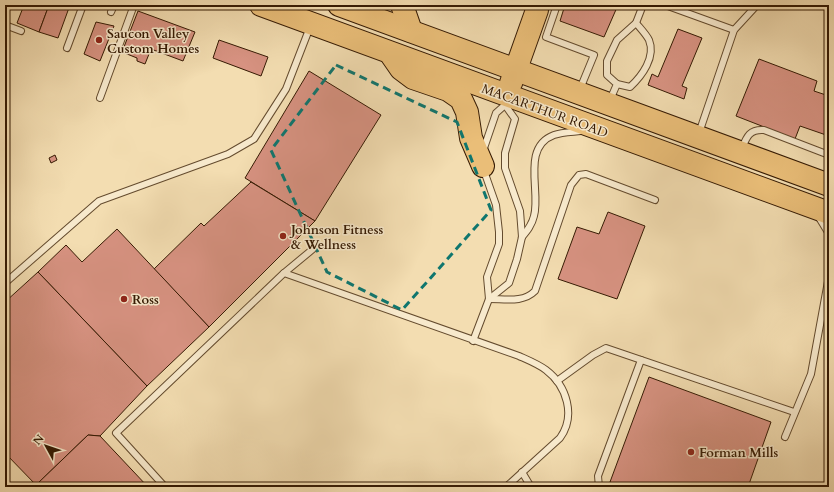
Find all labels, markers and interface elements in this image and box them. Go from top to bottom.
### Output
place label: Saucon Valley Custom Homes [107,25,200,58]
marker: Saucon Valley Custom Homes [94,35,104,45]
street label: MACARTHUR ROAD [479,80,610,142]
place label: Johnson Fitness & Wellness [289,221,383,254]
marker: Johnson Fitness & Wellness [278,231,288,241]
place label: Ross [132,291,159,309]
marker: Ross [119,294,129,304]
north arrow [26,426,66,466]
text: N [30,431,48,448]
place label: Forman Mills [699,444,779,462]
marker: Forman Mills [686,447,696,457]

